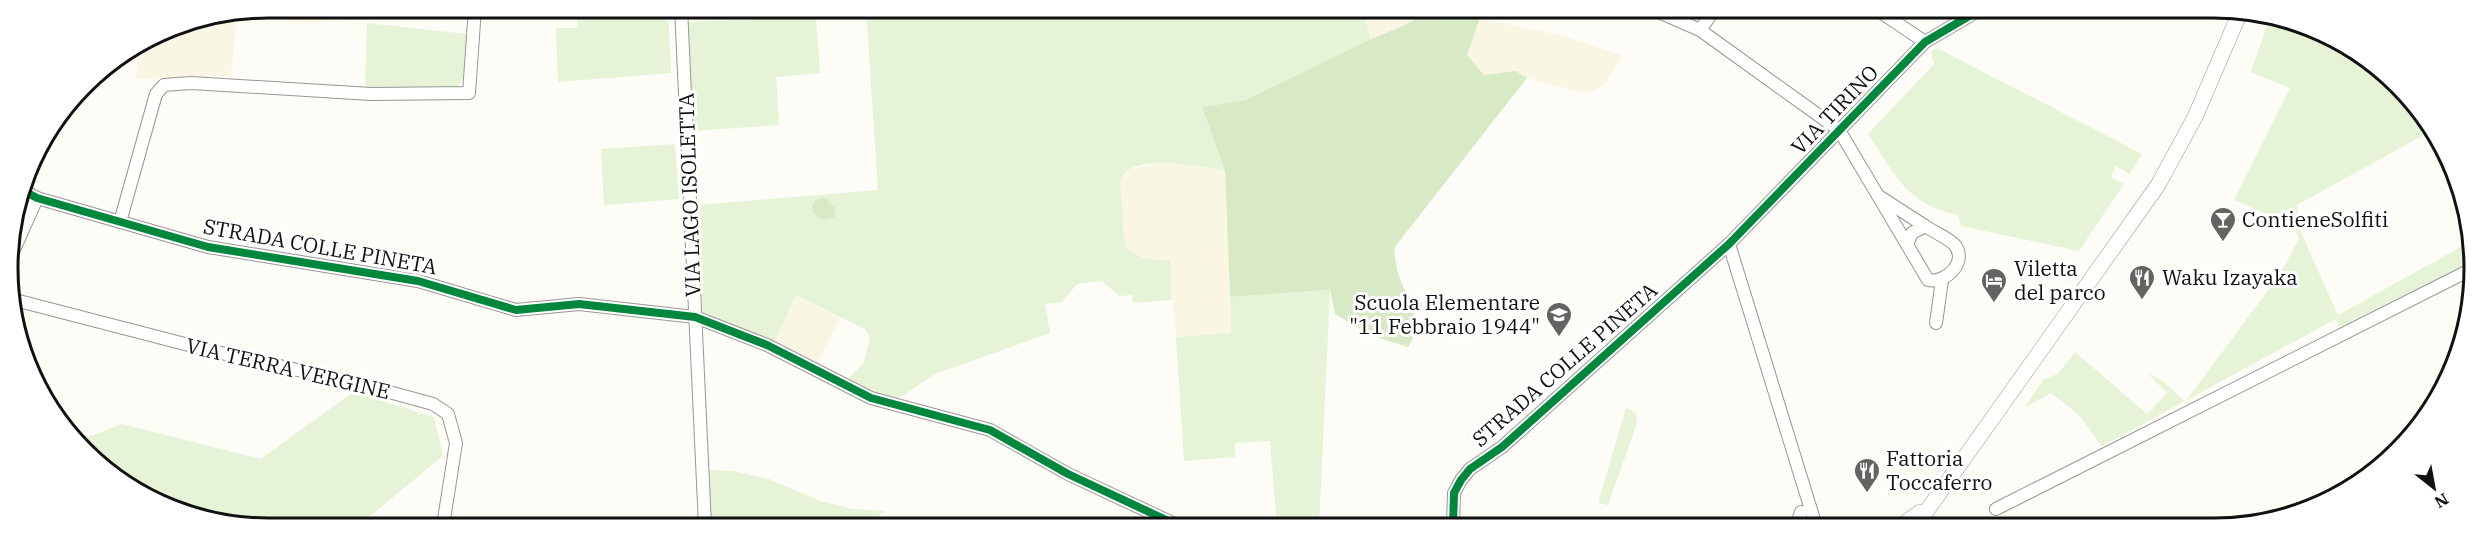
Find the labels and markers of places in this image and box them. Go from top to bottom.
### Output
bar icon: ContieneSolfiti [2208,205,2238,243]
place label: ContieneSolfiti [2242,205,2388,233]
place label: Viletta del parco [2014,254,2106,306]
restaurant icon: Waku Izayaka [2127,263,2157,301]
place label: Waku Izayaka [2162,263,2298,291]
hotel icon: Viletta del parco [1979,266,2009,304]
place label: Scuola Elementare "11 Febbraio 1944" [1349,288,1540,340]
school or university icon: Scuola Elementare "11 Febbraio 1944" [1544,300,1574,338]
place label: Fattoria Toccaferro [1886,444,1992,496]
restaurant icon: Fattoria Toccaferro [1852,456,1882,494]

